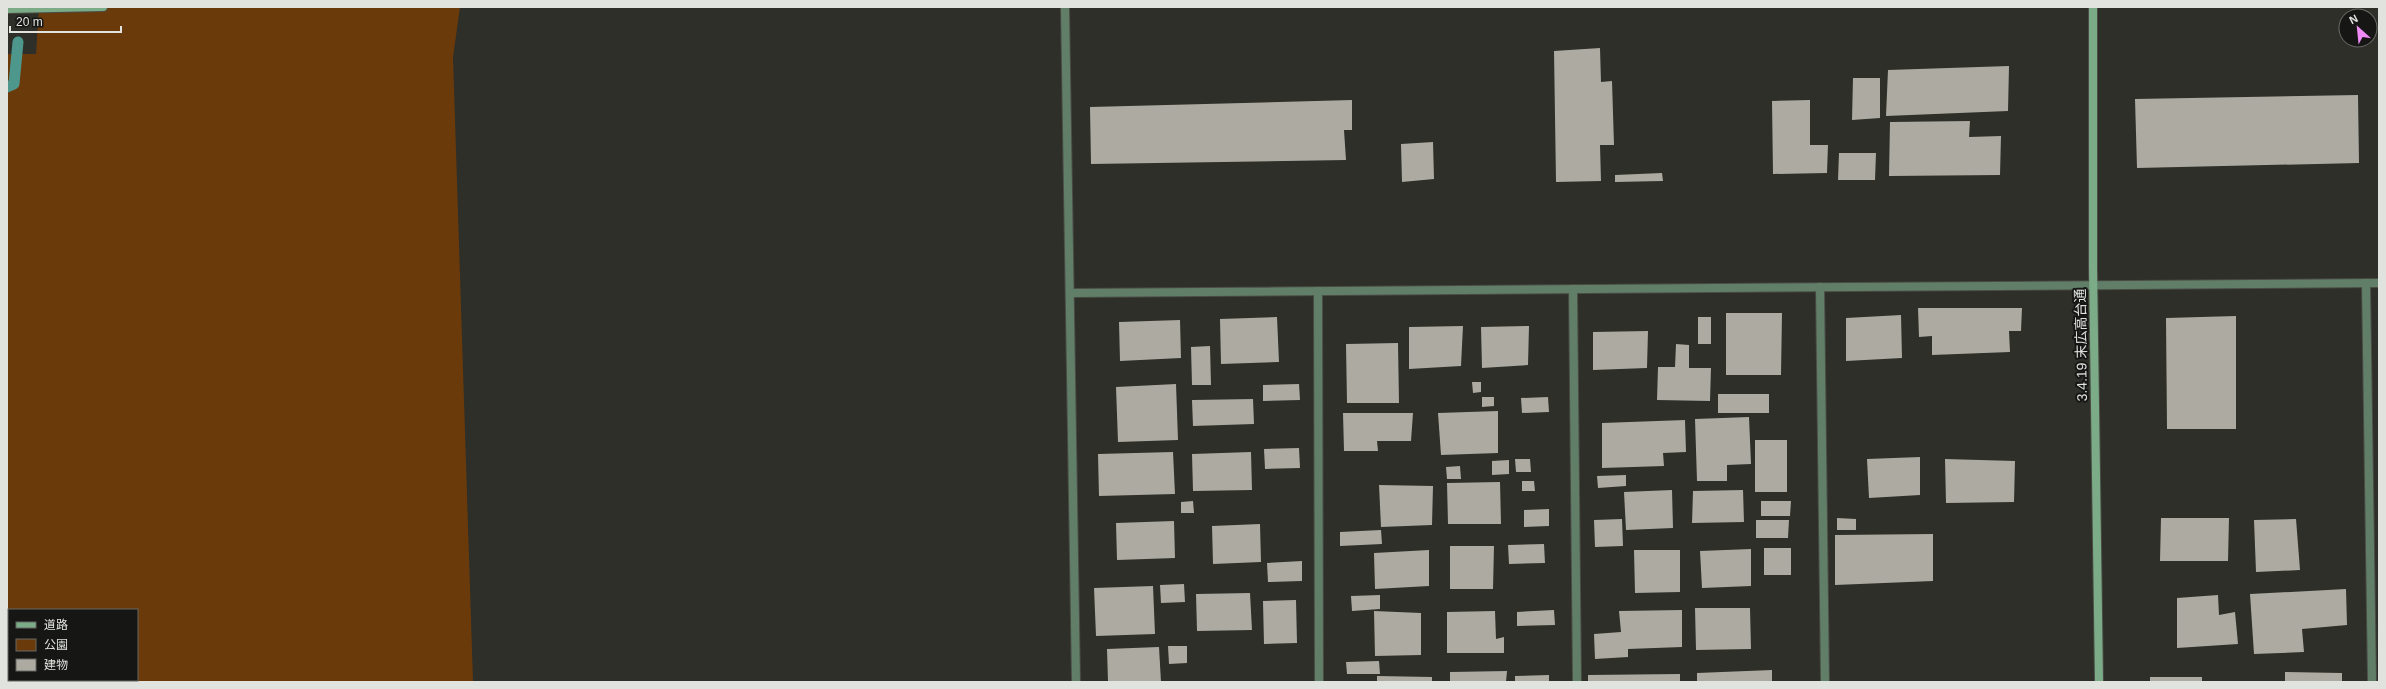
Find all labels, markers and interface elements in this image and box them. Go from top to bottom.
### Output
scale bar [10,8,121,34]
north arrow [2338,8,2378,48]
text: N [2347,12,2360,26]
text: 20 m [16,15,43,29]
street label: 3.4.19 末広高台通 [2072,288,2090,402]
legend [8,609,138,681]
text: 道路 [44,618,68,632]
text: 公園 [44,638,68,652]
text: 建物 [44,658,68,672]

